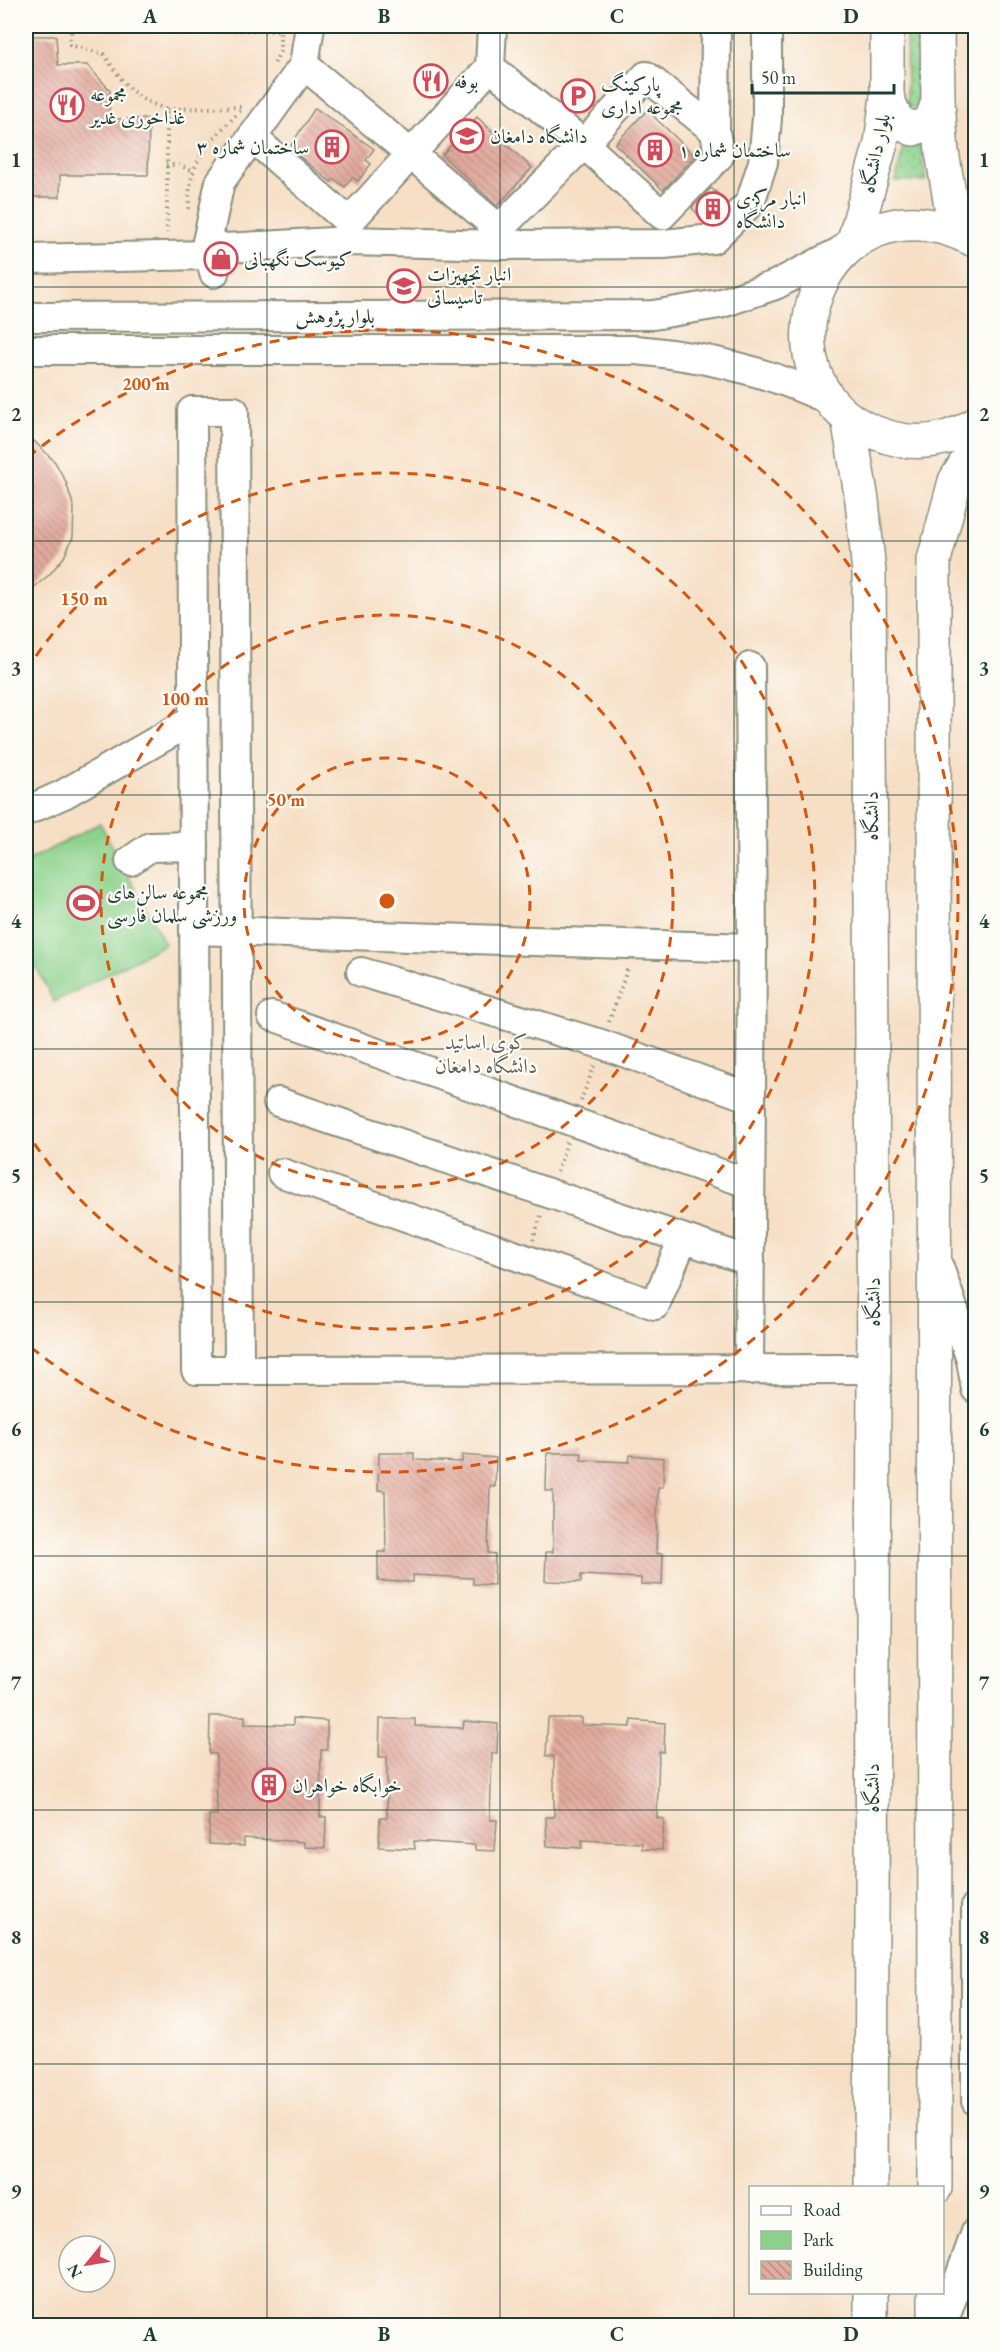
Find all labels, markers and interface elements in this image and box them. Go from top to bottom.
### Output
text: A [142,3,158,29]
text: B [378,3,390,29]
text: C [610,3,624,29]
text: D [843,3,859,29]
scale bar [752,57,894,95]
restaurant icon: بوفه [413,63,449,99]
text: 50 m [761,66,796,89]
place label: بوفه [454,68,478,94]
place label: پارکینگ مجموعه اداری [601,71,683,120]
parking icon: پارکینگ مجموعه اداری [560,78,596,114]
place label: مجموعه غذاخوری غدیر [88,81,186,130]
restaurant icon: مجموعه غذاخوری غدیر [49,87,85,123]
street label: بلوار دانشگاه [854,111,896,195]
school or university icon: دانشگاه دامغان [449,118,485,154]
place label: دانشگاه دامغان [490,123,588,149]
building icon: ساختمان شماره ۳ [314,129,350,165]
building icon: ساختمان شماره ۱ [637,132,673,168]
place label: ساختمان شماره ۳ [196,134,309,160]
place label: ساختمان شماره ۱ [678,137,791,163]
text: 1 [11,147,21,173]
text: 1 [979,147,989,173]
place label: انبار مرکزی دانشگاه [736,185,806,234]
building icon: انبار مرکزی دانشگاه [695,191,731,227]
shop icon: کیوسک نگهبانی [203,241,239,277]
place label: کیوسک نگهبانی [244,246,353,272]
place label: انبار تجهیزات تاسیساتی [427,261,511,310]
school or university icon: انبار تجهیزات تاسیساتی [386,268,422,304]
street label: بلوار پژوهش [295,303,375,330]
text: 200 m [122,372,170,395]
text: 2 [11,401,22,427]
text: 2 [979,401,990,427]
text: 150 m [60,587,108,610]
text: 3 [11,655,21,681]
text: 3 [979,655,989,681]
text: 100 m [161,687,209,710]
text: 50 m [267,788,305,811]
street label: دانشگاه [858,791,884,841]
place label: مجموعه سالن‌های ورزشی سلمان فارسی [107,879,237,930]
sports icon: مجموعه سالن‌های ورزشی سلمان فارسی [66,885,102,921]
centre of rings [377,891,397,911]
text: 4 [11,908,22,934]
text: 4 [979,908,990,934]
district label: کوی اساتید دانشگاه دامغان [435,1028,537,1079]
text: 5 [11,1162,21,1188]
text: 5 [979,1162,989,1188]
street label: دانشگاه [860,1277,886,1327]
text: 6 [11,1416,22,1442]
text: 6 [979,1416,990,1442]
text: 7 [11,1670,22,1696]
text: 7 [979,1670,990,1696]
street label: دانشگاه [859,1763,885,1813]
building icon: خوابگاه خواهران [251,1767,287,1803]
place label: خوابگاه خواهران [292,1772,402,1798]
text: 8 [11,1924,21,1950]
text: 8 [979,1924,989,1950]
text: 9 [11,2178,22,2204]
text: 9 [979,2178,990,2204]
legend [749,2186,944,2294]
text: Road [803,2198,842,2221]
text: Park [803,2228,834,2251]
north arrow [57,2234,117,2294]
text: Building [803,2258,863,2281]
text: N [62,2260,87,2282]
text: A [142,2321,158,2347]
text: B [378,2321,390,2347]
text: C [610,2321,624,2347]
text: D [843,2321,859,2347]

